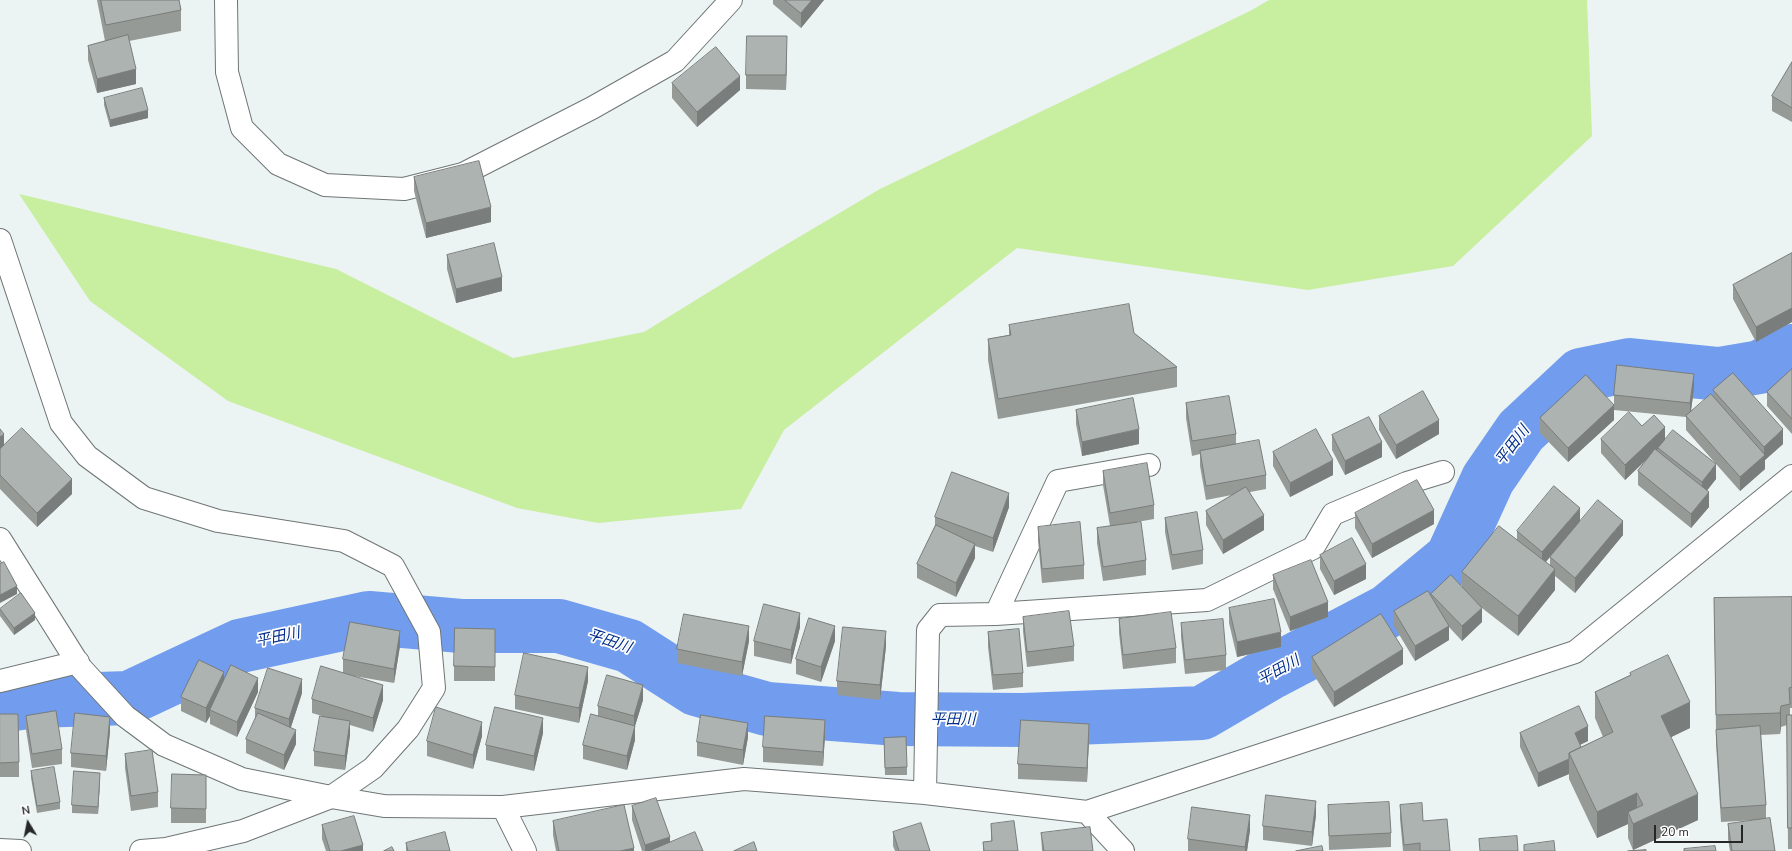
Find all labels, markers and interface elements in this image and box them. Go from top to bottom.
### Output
water label: 平田川 [1492,423,1534,469]
water label: 平田川 [254,625,302,651]
water label: 平田川 [585,626,633,658]
water label: 平田川 [1255,652,1303,690]
water label: 平田川 [931,711,975,729]
north arrow [8,803,48,843]
text: N [20,803,31,819]
scale bar [1656,817,1745,843]
text: 20 m [1661,824,1689,840]

